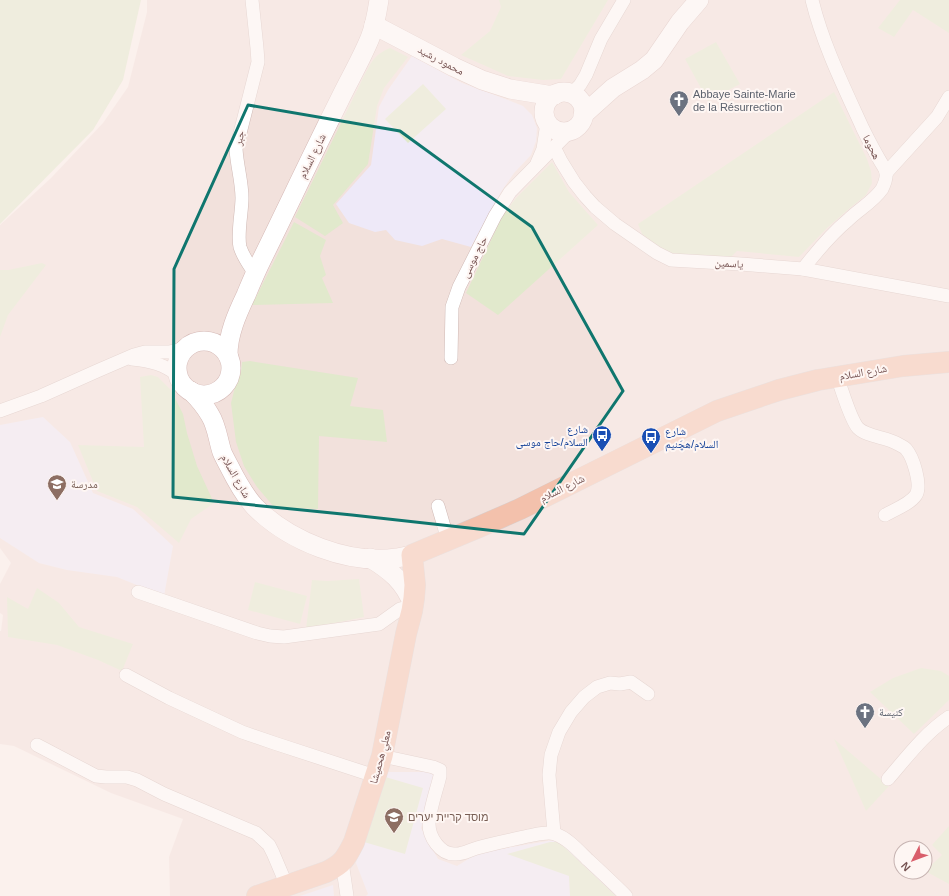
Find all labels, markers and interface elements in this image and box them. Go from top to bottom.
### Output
street label: محمود رشيد [416,43,466,77]
place label: Abbaye Sainte-Marie de la Résurrection [693,88,796,113]
church icon: Abbaye Sainte-Marie de la Résurrection [668,89,690,117]
street label: جبر [231,130,247,148]
street label: شارع السلام [296,132,329,181]
street label: هحوما [861,133,883,162]
street label: حاج موسى [458,234,490,280]
street label: ياسمين [714,256,744,271]
street label: شارع السلام [838,362,888,383]
place label: شارع السلام/حاج موسى [516,423,588,449]
bus stop icon: شارع السلام/حاج موسى [591,424,613,452]
place label: شارع السلام/هچَنيم [665,425,718,452]
bus stop icon: شارع السلام/هچَنيم [640,426,662,454]
street label: شارع السلام [218,452,253,500]
street label: شارع السلام [538,472,587,505]
school or university icon: مدرسة [46,473,68,501]
place label: مدرسة [71,478,98,490]
church icon: كنيسة [854,701,876,729]
place label: كنيسة [879,706,903,718]
street label: معلي هحميشا [367,729,396,786]
school or university icon: מוסד קריית יערים [383,806,405,834]
place label: מוסד קריית יערים [408,811,489,823]
north arrow [893,840,933,880]
text: N [898,860,913,874]

